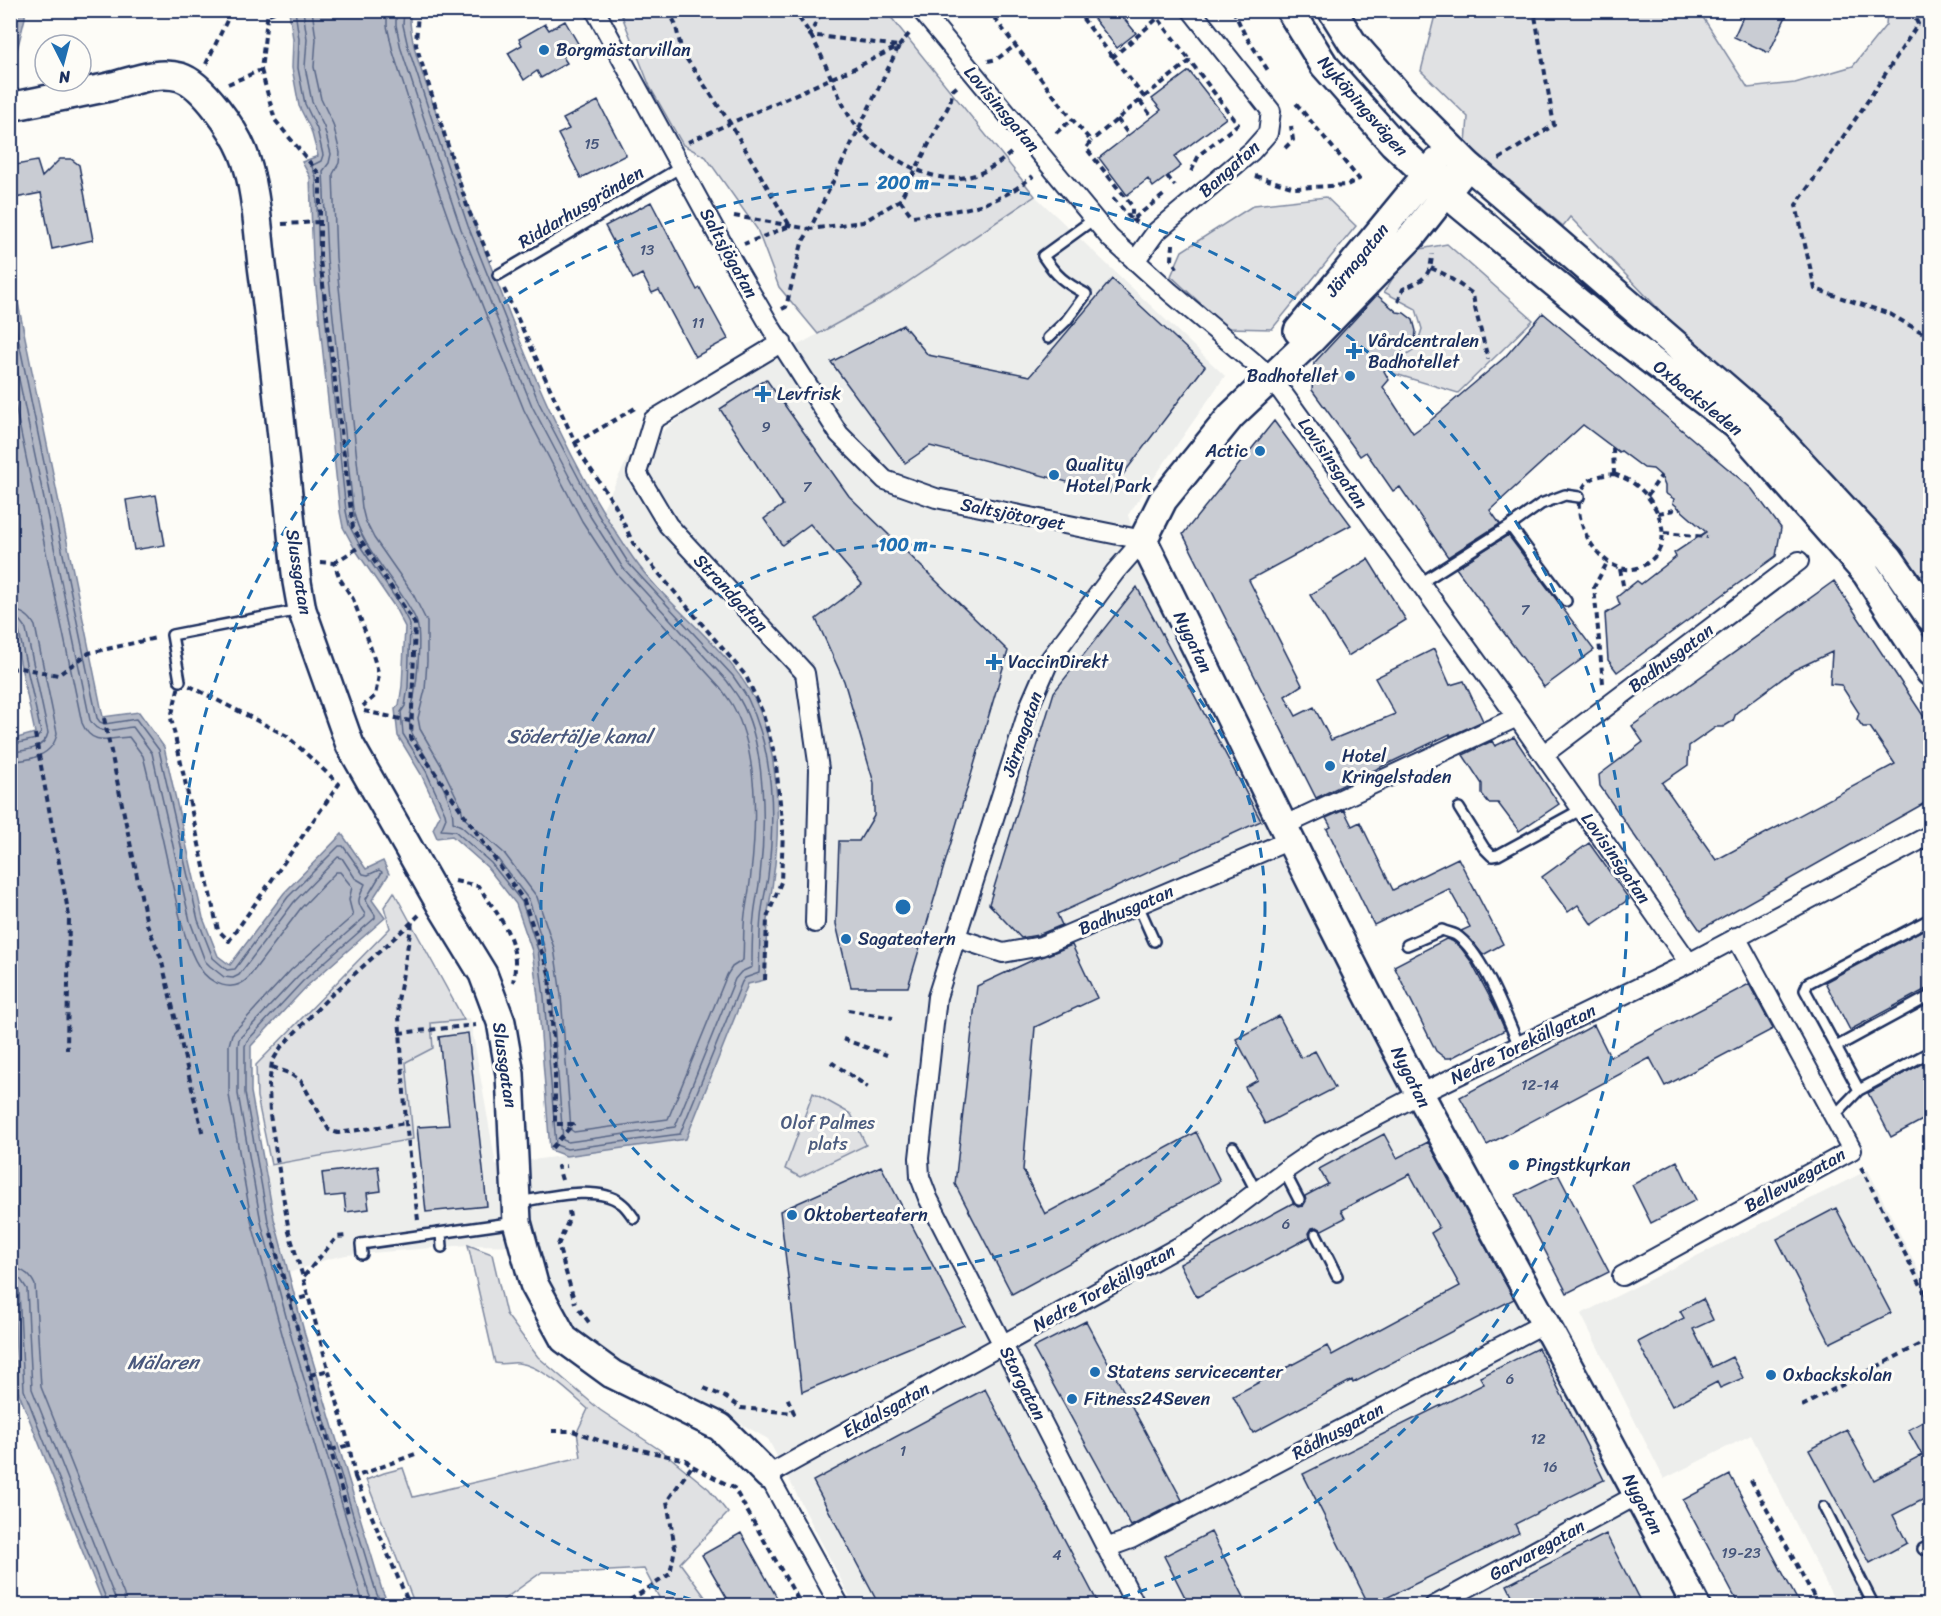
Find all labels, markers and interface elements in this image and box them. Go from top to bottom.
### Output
north arrow [33,33,93,93]
place label: Borgmästarvillan [556,34,691,66]
marker: Borgmästarvillan [537,43,551,57]
street label: Nyköpingsvägen [1309,48,1417,164]
street label: Lovisinsgatan [956,58,1049,160]
text: N [57,62,73,93]
house number: 15 [584,131,600,157]
street label: Bangatan [1191,132,1268,206]
street label: Riddarhusgränden [512,156,650,257]
text: 200 m [876,167,929,199]
street label: Saltsjögatan [691,202,767,305]
street label: Järnagatan [1316,215,1397,305]
house number: 13 [640,237,654,263]
house number: 11 [692,310,704,336]
place label: Vårdcentralen Badhotellet [1368,325,1479,378]
marker: Vårdcentralen Badhotellet [1345,342,1363,360]
street label: Oxbacksleden [1646,351,1750,445]
place label: Badhotellet [1247,360,1339,392]
marker: Badhotellet [1343,369,1357,383]
place label: Levfrisk [777,378,841,410]
marker: Levfrisk [754,385,772,403]
street label: Lovisinsgatan [1289,410,1377,516]
house number: 9 [761,414,771,440]
place label: Actic [1204,435,1248,467]
marker: Actic [1253,444,1267,458]
place label: Quality Hotel Park [1066,449,1152,502]
marker: Quality Hotel Park [1047,468,1061,482]
house number: 7 [803,474,813,500]
street label: Saltsjötorget [958,488,1068,540]
street label: Slussgatan [276,527,322,617]
text: 100 m [879,529,928,561]
street label: Strandgatan [686,546,777,640]
house number: 7 [1521,597,1531,623]
street label: Nygatan [1164,605,1222,679]
street label: Badhusgatan [1621,615,1721,701]
place label: VaccinDirekt [1008,646,1109,678]
marker: VaccinDirekt [985,653,1003,671]
street label: Järnagatan [992,687,1052,782]
water label: Södertälje kanal [507,719,656,754]
place label: Hotel Kringelstaden [1342,740,1452,793]
marker: Hotel Kringelstaden [1323,759,1337,773]
street label: Lovisinsgatan [1572,805,1660,911]
street label: Badhusgatan [1073,875,1179,944]
centre of rings [893,897,913,917]
place label: Sagateatern [858,923,956,955]
marker: Sagateatern [839,932,853,946]
street label: Nedre Torekällgatan [1444,995,1602,1093]
street label: Slussgatan [483,1020,527,1110]
street label: Nygatan [1382,1040,1440,1114]
house number: 12-14 [1521,1072,1559,1098]
park label: Olof Palmes plats [781,1107,876,1160]
street label: Bellevuegatan [1738,1139,1852,1221]
place label: Pingstkyrkan [1526,1149,1631,1181]
marker: Pingstkyrkan [1507,1158,1521,1172]
place label: Oktoberteatern [804,1199,928,1231]
marker: Oktoberteatern [785,1208,799,1222]
house number: 6 [1282,1211,1290,1237]
street label: Nedre Torekällgatan [1026,1235,1182,1341]
street label: Storgatan [990,1340,1056,1426]
water label: Mälaren [127,1345,201,1380]
place label: Statens servicecenter [1107,1356,1284,1388]
place label: Oxbackskolan [1783,1359,1892,1391]
marker: Statens servicecenter [1088,1365,1102,1379]
house number: 6 [1506,1366,1514,1392]
marker: Oxbackskolan [1764,1368,1778,1382]
street label: Ekdalsgatan [836,1373,936,1447]
place label: Fitness24Seven [1084,1383,1210,1415]
marker: Fitness24Seven [1065,1392,1079,1406]
street label: Rådhusgatan [1286,1393,1390,1469]
house number: 12 [1530,1426,1546,1452]
house number: 1 [900,1438,906,1464]
house number: 16 [1543,1454,1557,1480]
street label: Nygatan [1613,1467,1673,1541]
street label: Garvaregatan [1483,1510,1591,1590]
house number: 19-23 [1721,1540,1761,1566]
house number: 4 [1052,1542,1062,1568]

